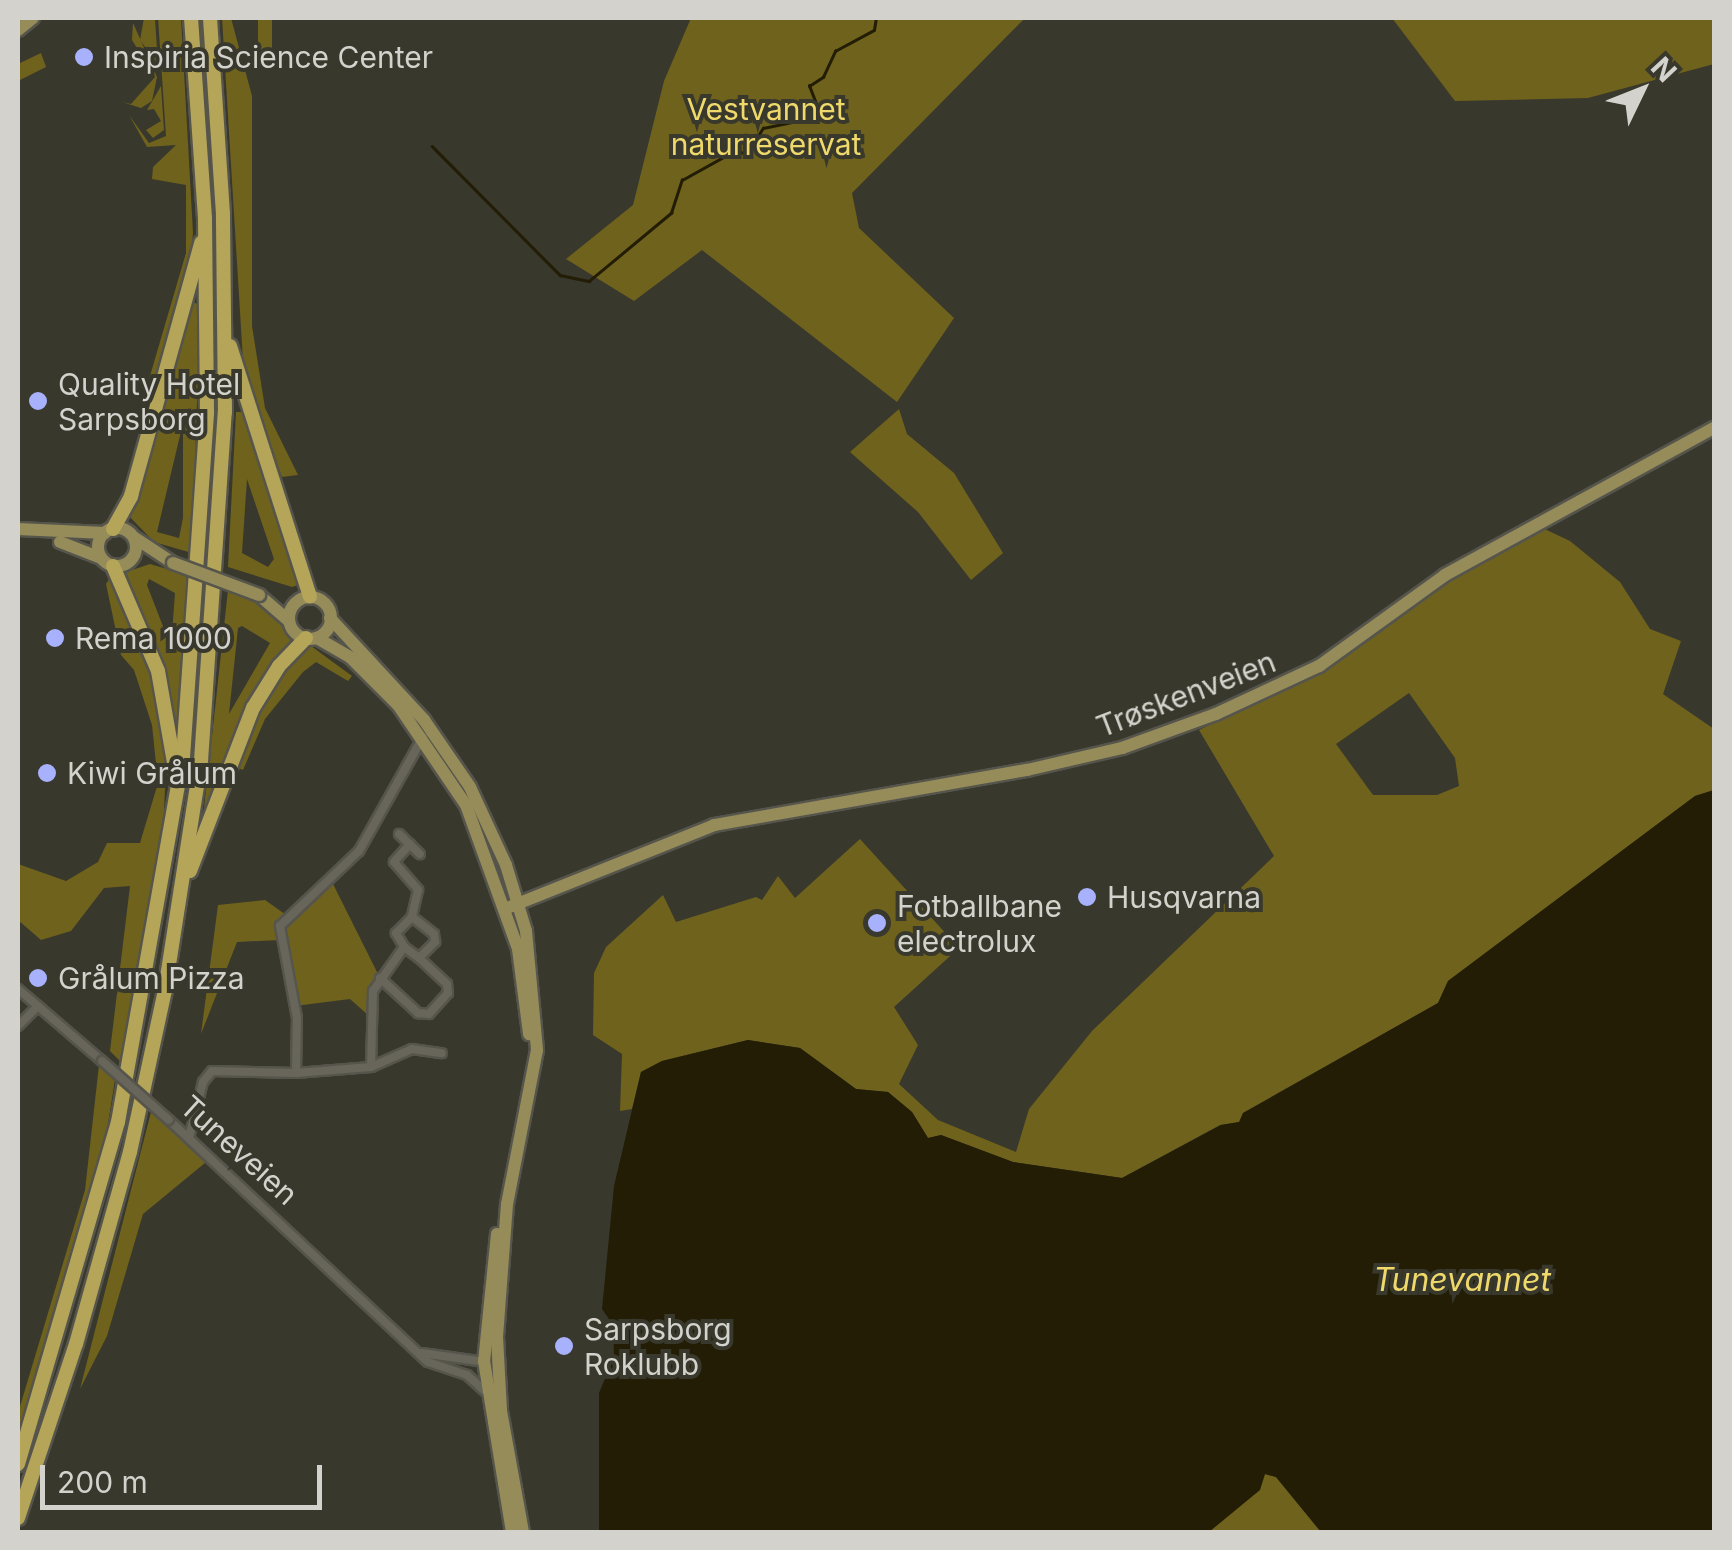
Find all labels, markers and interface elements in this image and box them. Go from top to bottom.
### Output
place label: Inspiria Science Center [104,39,433,75]
north arrow [1592,40,1692,140]
marker: Inspiria Science Center [73,46,95,68]
text: N [1644,50,1684,89]
park label: Vestvannet naturreservat [671,91,861,162]
place label: Quality Hotel Sarpsborg [58,366,240,436]
marker: Quality Hotel Sarpsborg [27,390,49,412]
place label: Rema 1000 [75,620,232,656]
marker: Rema 1000 [44,627,66,649]
street label: Trøskenveien [1091,643,1281,745]
place label: Kiwi Grålum [67,755,237,791]
marker: Kiwi Grålum [36,762,58,784]
place label: Husqvarna [1107,879,1261,915]
marker: Husqvarna [1076,886,1098,908]
place label: Fotballbane electrolux [897,888,1062,958]
marker: Fotballbane electrolux [866,912,888,934]
place label: Grålum Pizza [58,960,245,996]
marker: Grålum Pizza [27,967,49,989]
street label: Tuneveien [173,1088,305,1212]
water label: Tunevannet [1373,1261,1551,1299]
place label: Sarpsborg Roklubb [584,1311,732,1382]
marker: Sarpsborg Roklubb [553,1335,575,1357]
scale bar [45,1445,328,1507]
text: 200 m [57,1464,148,1500]

